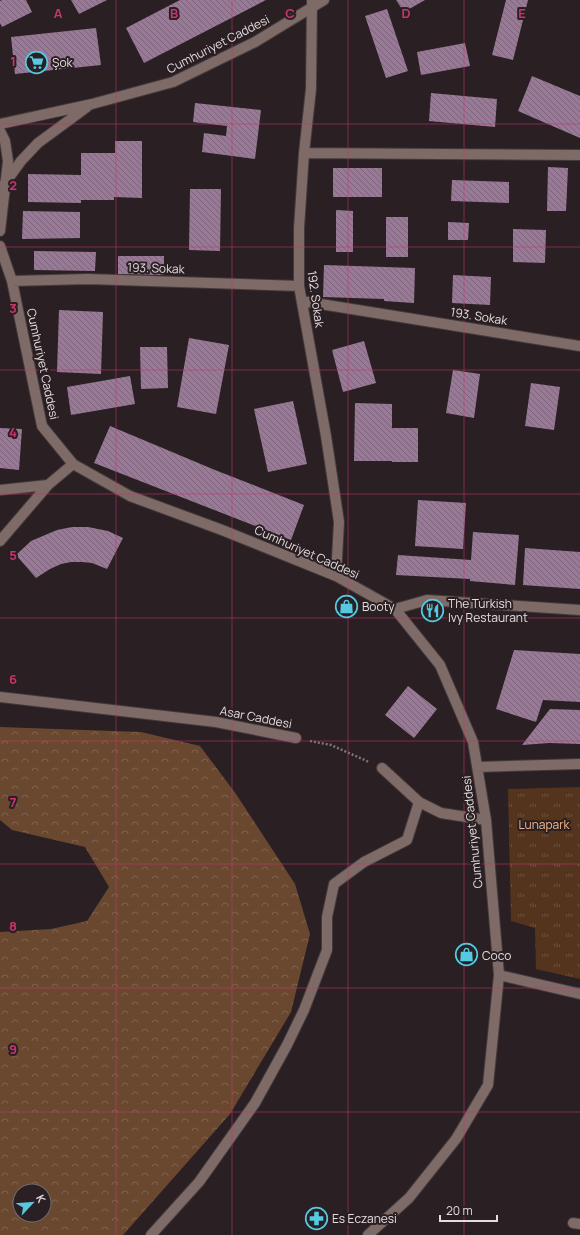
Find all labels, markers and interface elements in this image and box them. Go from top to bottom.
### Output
text: A [54,4,63,22]
text: B [170,4,178,22]
text: C [285,4,295,22]
text: D [401,4,411,22]
text: E [518,4,526,22]
street label: Cumhuriyet Caddesi [164,11,272,77]
supermarket icon: Şok [23,49,49,75]
text: 1 [10,52,16,70]
place label: Şok [52,54,73,71]
text: 2 [9,176,17,194]
street label: 193. Sokak [127,259,186,278]
street label: 192. Sokak [304,269,329,330]
text: 3 [9,299,17,317]
street label: 193. Sokak [449,303,510,329]
street label: Cumhuriyet Caddesi [23,307,63,421]
text: 4 [9,423,17,441]
street label: Cumhuriyet Caddesi [252,521,362,583]
text: 5 [9,546,17,564]
shop icon: Booty [334,593,360,619]
place label: The Turkish Ivy Restaurant [448,595,528,626]
restaurant icon: The Turkish Ivy Restaurant [419,597,445,623]
place label: Booty [362,598,395,615]
text: 6 [9,670,17,688]
street label: Asar Caddesi [219,702,293,732]
street label: Cumhuriyet Caddesi [458,775,486,889]
text: 7 [10,793,17,811]
park label: Lunapark [518,816,571,833]
text: 8 [9,917,17,935]
shop icon: Coco [454,942,480,968]
place label: Coco [482,947,511,964]
text: 9 [9,1040,17,1058]
north arrow [12,1183,52,1223]
text: K [33,1192,50,1206]
scale bar [440,1197,497,1223]
text: 20 m [446,1202,473,1219]
pharmacy icon: Es Eczanesi [303,1205,329,1231]
place label: Es Eczanesi [332,1210,397,1227]

